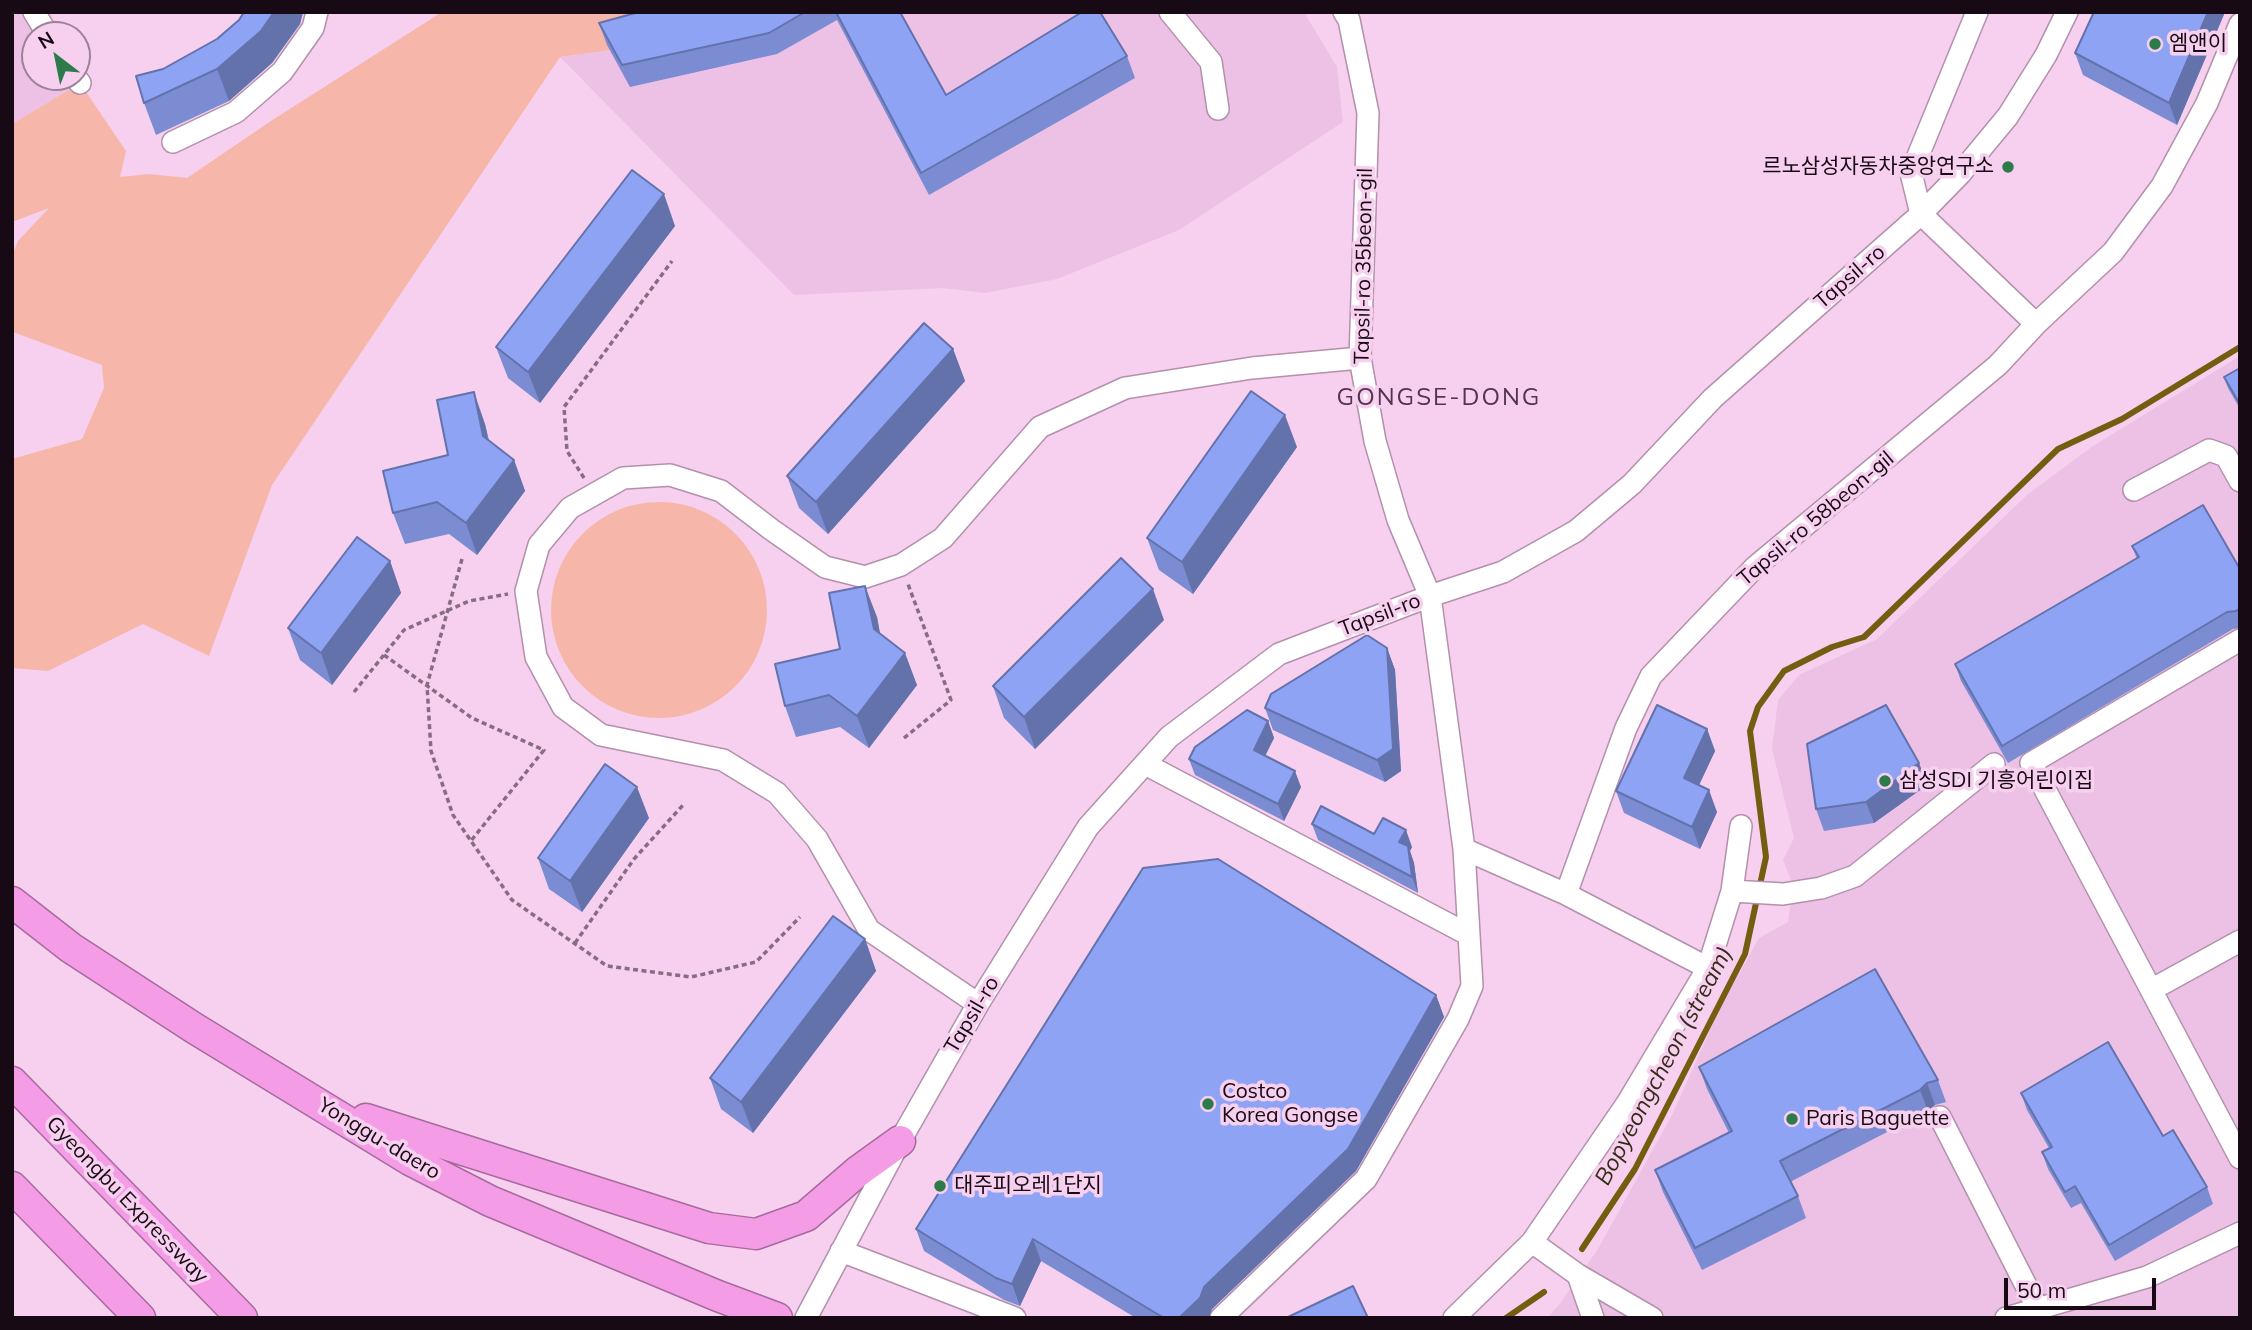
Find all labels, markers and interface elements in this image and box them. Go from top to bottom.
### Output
north arrow [21,21,91,91]
text: N [33,26,58,54]
place label: 엠앤이 [2169,31,2227,57]
marker: 엠앤이 [2147,36,2163,52]
place label: 르노삼성자동차중앙연구소 [1762,154,1994,180]
marker: 르노삼성자동차중앙연구소 [2000,159,2016,175]
street label: Tapsil-ro 35beon-gil [1350,168,1378,364]
street label: Tapsil-ro [1810,240,1890,314]
district label: GONGSE-DONG [1338,384,1540,412]
street label: Tapsil-ro 58beon-gil [1733,446,1899,592]
street label: Tapsil-ro [1336,588,1424,642]
place label: 삼성SDI 기흥어린이집 [1899,768,2093,794]
marker: 삼성SDI 기흥어린이집 [1877,773,1893,789]
water label: Bopyeongcheon (stream) [1589,942,1739,1190]
street label: Tapsil-ro [939,972,1005,1058]
place label: Costco Korea Gongse [1222,1079,1358,1129]
street label: Yonggu-daero [313,1093,445,1185]
marker: Costco Korea Gongse [1200,1096,1216,1112]
place label: Paris Baguette [1806,1106,1949,1132]
street label: Gyeongbu Expressway [41,1111,213,1289]
marker: Paris Baguette [1784,1111,1800,1127]
place label: 대주피오레1단지 [954,1173,1102,1199]
marker: 대주피오레1단지 [932,1178,948,1194]
scale bar [2007,1264,2159,1308]
text: 50 m [2017,1277,2066,1303]

